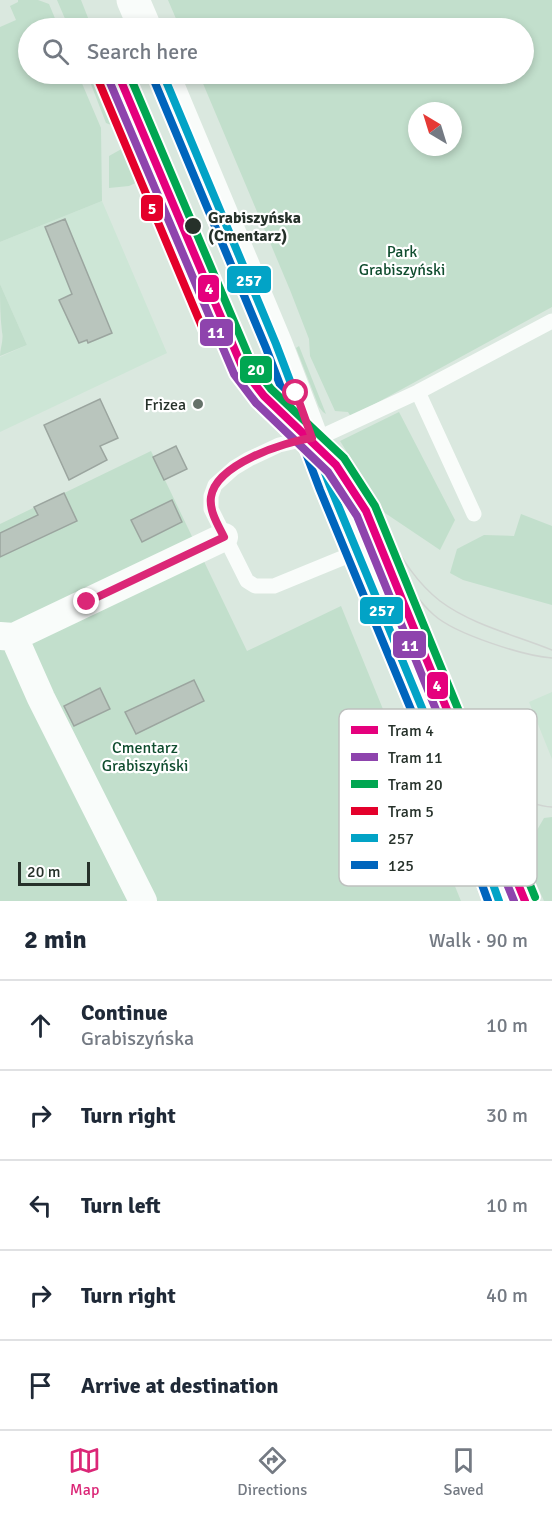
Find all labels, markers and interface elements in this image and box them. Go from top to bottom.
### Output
search box [18,18,534,84]
icon: search [39,35,72,68]
text: Search here [87,38,198,65]
north arrow [408,102,462,156]
line badge: 5 [140,194,164,222]
text: 5 [148,199,156,219]
place label: Grabiszyńska (Cmentarz) [208,208,301,246]
marker: Grabiszyńska (Cmentarz) [183,216,203,236]
park label: Park Grabiszyński [359,242,445,280]
line badge: 257 [226,265,272,294]
text: 257 [236,271,262,291]
line badge: 4 [197,274,220,303]
text: 4 [205,279,214,299]
line badge: 11 [199,318,234,347]
text: 11 [207,323,225,343]
line badge: 20 [239,355,273,384]
text: 20 [247,360,265,380]
route start [282,379,308,405]
place label: Frizea [144,395,186,415]
marker: Frizea [191,397,205,411]
route end [73,588,99,614]
line badge: 257 [359,596,404,625]
text: 257 [369,601,395,621]
line badge: 11 [392,630,427,659]
text: 11 [401,636,419,656]
line badge: 4 [426,671,449,700]
text: 4 [433,676,442,696]
legend [339,709,537,886]
text: Tram 4 [388,721,434,741]
park label: Cmentarz Grabiszyński [102,738,188,776]
text: Tram 11 [388,748,443,768]
text: Tram 20 [388,775,443,795]
text: Tram 5 [388,802,434,822]
text: 257 [388,829,414,849]
text: 125 [388,856,414,876]
scale bar [18,859,90,886]
text: 20 m [27,862,61,882]
text: 2 min [24,924,87,956]
text: Walk · 90 m [429,928,528,953]
text: Continue [81,999,168,1026]
icon: ahead [24,1009,57,1042]
text: 10 m [486,1013,528,1038]
text: Grabiszyńska [81,1026,194,1051]
icon: right [24,1099,57,1132]
text: Turn right [81,1102,176,1129]
text: 30 m [486,1103,528,1128]
icon: left [24,1189,57,1222]
text: Turn left [81,1192,161,1219]
text: 10 m [486,1193,528,1218]
icon: right [24,1279,57,1312]
text: Turn right [81,1282,176,1309]
text: 40 m [486,1283,528,1308]
icon: arrive [24,1369,57,1402]
text: Arrive at destination [81,1372,278,1399]
tab: Map [68,1444,101,1500]
tab: Directions [237,1444,307,1500]
tab: Saved [444,1444,484,1500]

